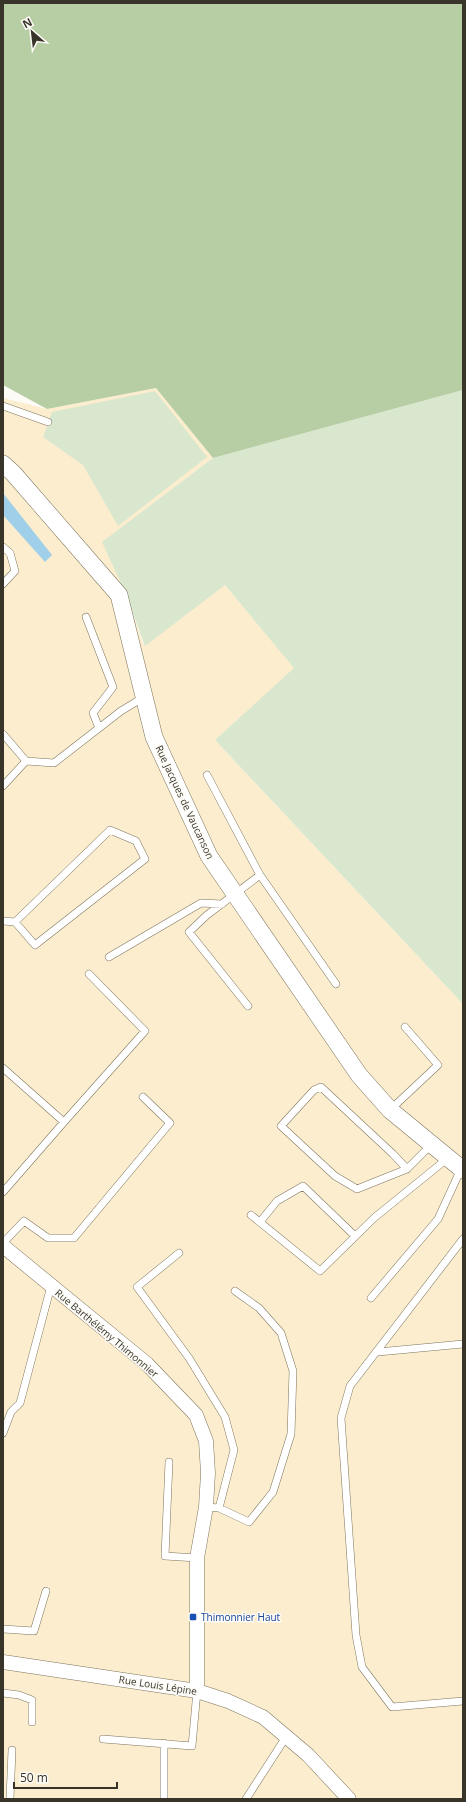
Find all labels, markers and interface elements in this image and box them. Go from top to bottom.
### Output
north arrow [12,12,52,52]
text: N [20,14,35,31]
street label: Rue Jacques de Vaucanson [152,743,218,861]
street label: Rue Barthélémy Thimonnier [52,1286,162,1380]
place label: Thimonnier Haut [201,1610,281,1624]
marker: Thimonnier Haut [188,1612,198,1622]
street label: Rue Louis Lépine [118,1672,198,1698]
scale bar [14,1764,117,1790]
text: 50 m [20,1769,48,1786]

